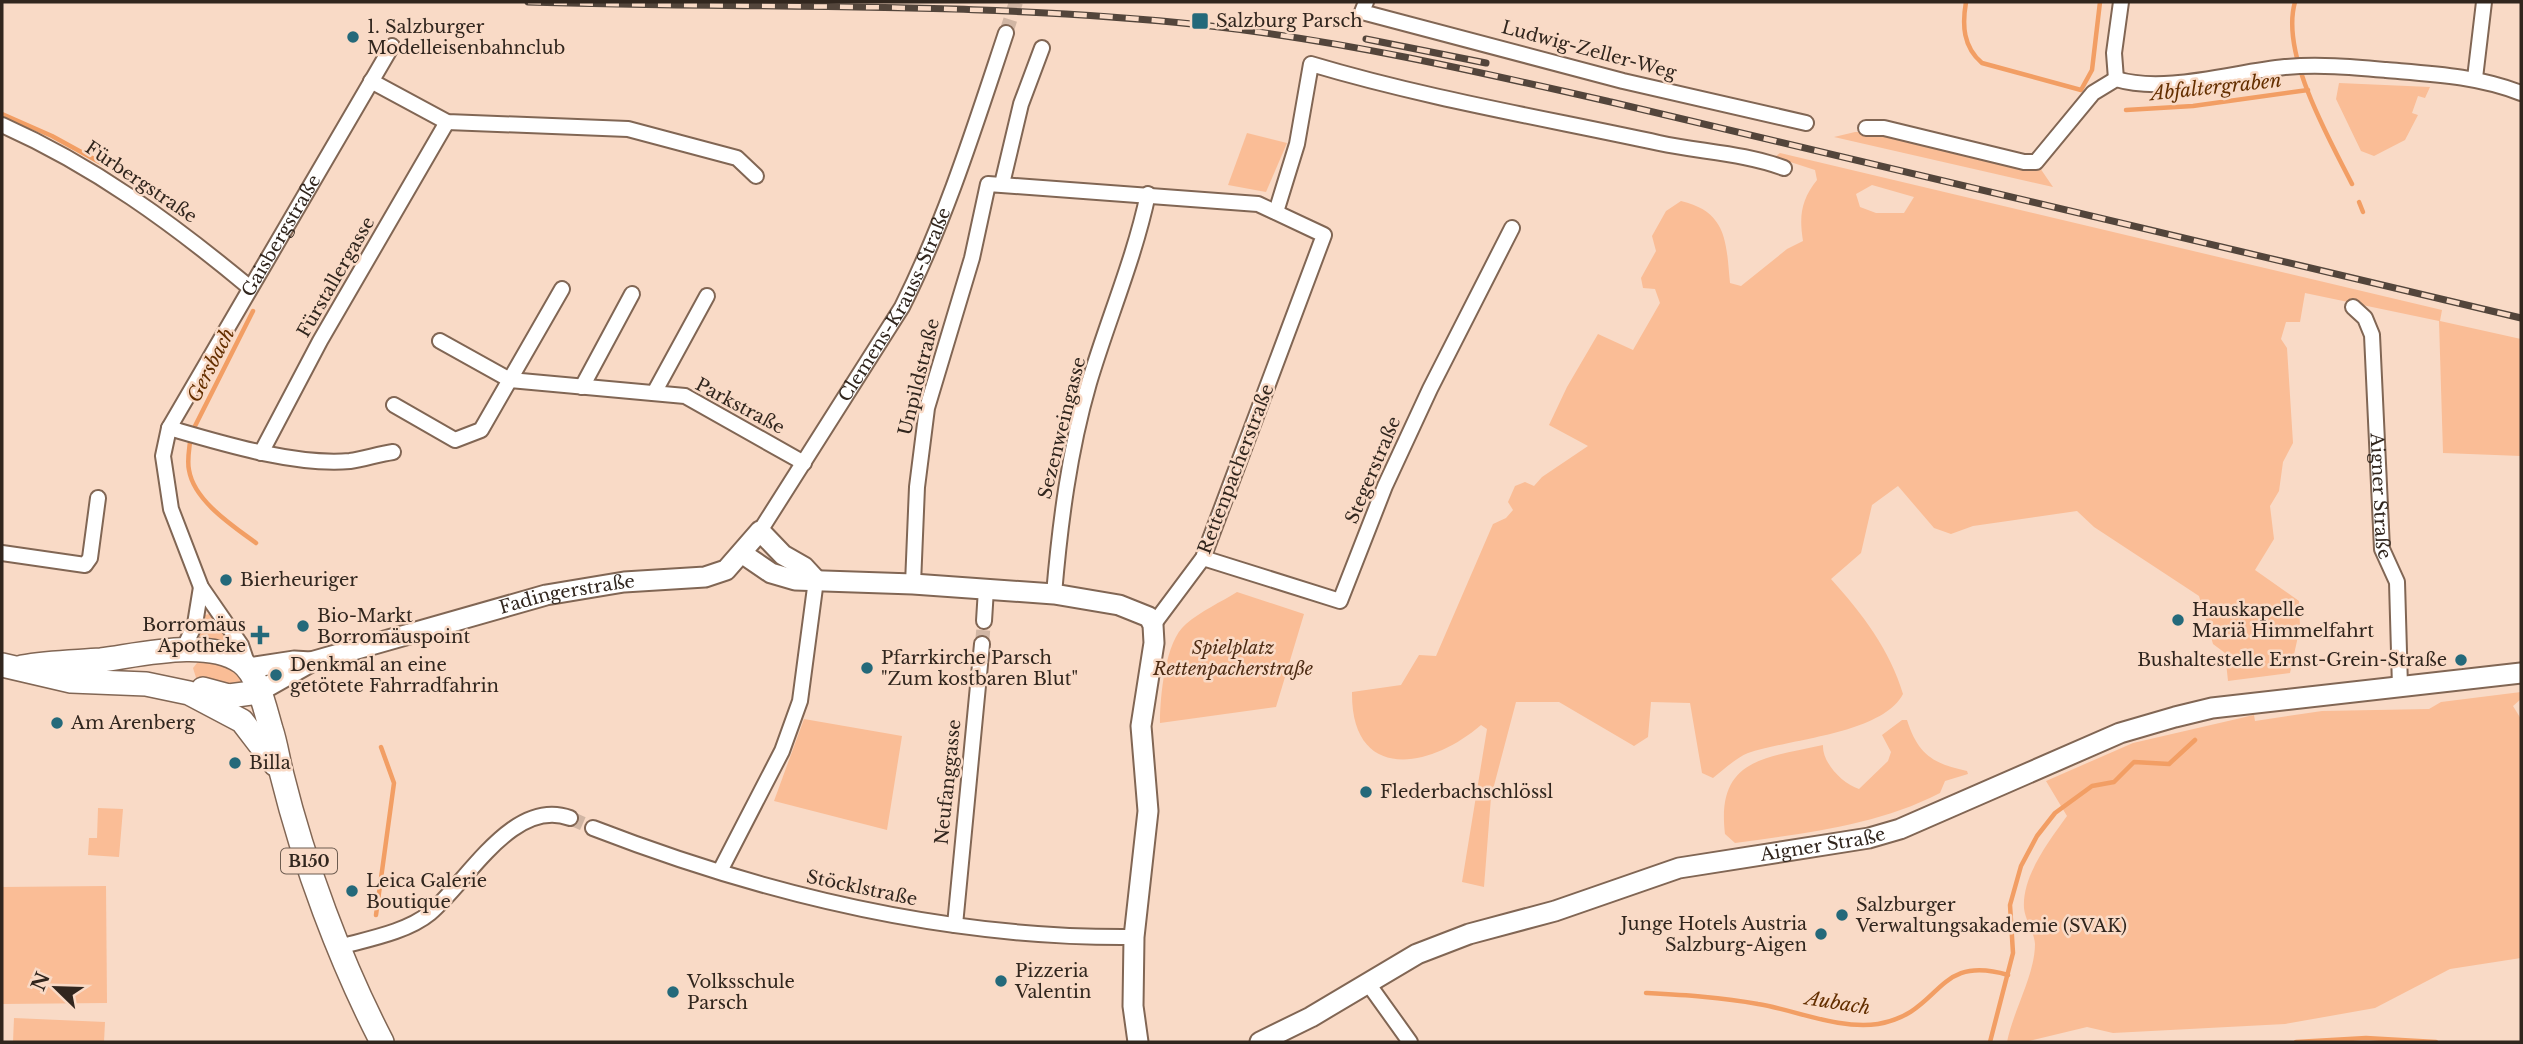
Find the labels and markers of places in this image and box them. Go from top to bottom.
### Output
place label: Salzburg Parsch [1216,10,1363,32]
marker: Salzburg Parsch [1190,11,1210,31]
place label: 1. Salzburger Modelleisenbahnclub [367,16,565,59]
marker: 1. Salzburger Modelleisenbahnclub [345,29,361,45]
place label: Bierheuriger [240,569,358,591]
marker: Bierheuriger [218,572,234,588]
place label: Hauskapelle Mariä Himmelfahrt [2192,599,2374,642]
place label: Bio-Markt Borromäuspoint [317,605,470,648]
marker: Hauskapelle Mariä Himmelfahrt [2170,612,2186,628]
place label: Borromäus Apotheke [142,614,246,657]
marker: Bio-Markt Borromäuspoint [295,618,311,634]
marker: Borromäus Apotheke [252,627,268,643]
place label: Pfarrkirche Parsch "Zum kostbaren Blut" [881,647,1078,690]
place label: Bushaltestelle Ernst-Grein-Straße [2137,649,2447,671]
marker: Bushaltestelle Ernst-Grein-Straße [2453,652,2469,668]
place label: Denkmal an eine getötete Fahrradfahrin [290,654,499,697]
marker: Pfarrkirche Parsch "Zum kostbaren Blut" [859,660,875,676]
marker: Denkmal an eine getötete Fahrradfahrin [268,667,284,683]
place label: Am Arenberg [70,712,195,734]
marker: Am Arenberg [49,715,65,731]
place label: Billa [249,752,291,774]
marker: Billa [227,755,243,771]
place label: Flederbachschlössl [1380,781,1553,803]
marker: Flederbachschlössl [1358,784,1374,800]
place label: Leica Galerie Boutique [366,870,487,913]
marker: Leica Galerie Boutique [344,883,360,899]
place label: Salzburger Verwaltungsakademie (SVAK) [1855,894,2127,937]
marker: Salzburger Verwaltungsakademie (SVAK) [1834,907,1850,923]
place label: Junge Hotels Austria Salzburg-Aigen [1619,913,1807,956]
marker: Junge Hotels Austria Salzburg-Aigen [1813,926,1829,942]
place label: Pizzeria Valentin [1014,960,1091,1003]
place label: Volksschule Parsch [686,971,795,1014]
marker: Pizzeria Valentin [993,973,1009,989]
marker: Volksschule Parsch [665,984,681,1000]

